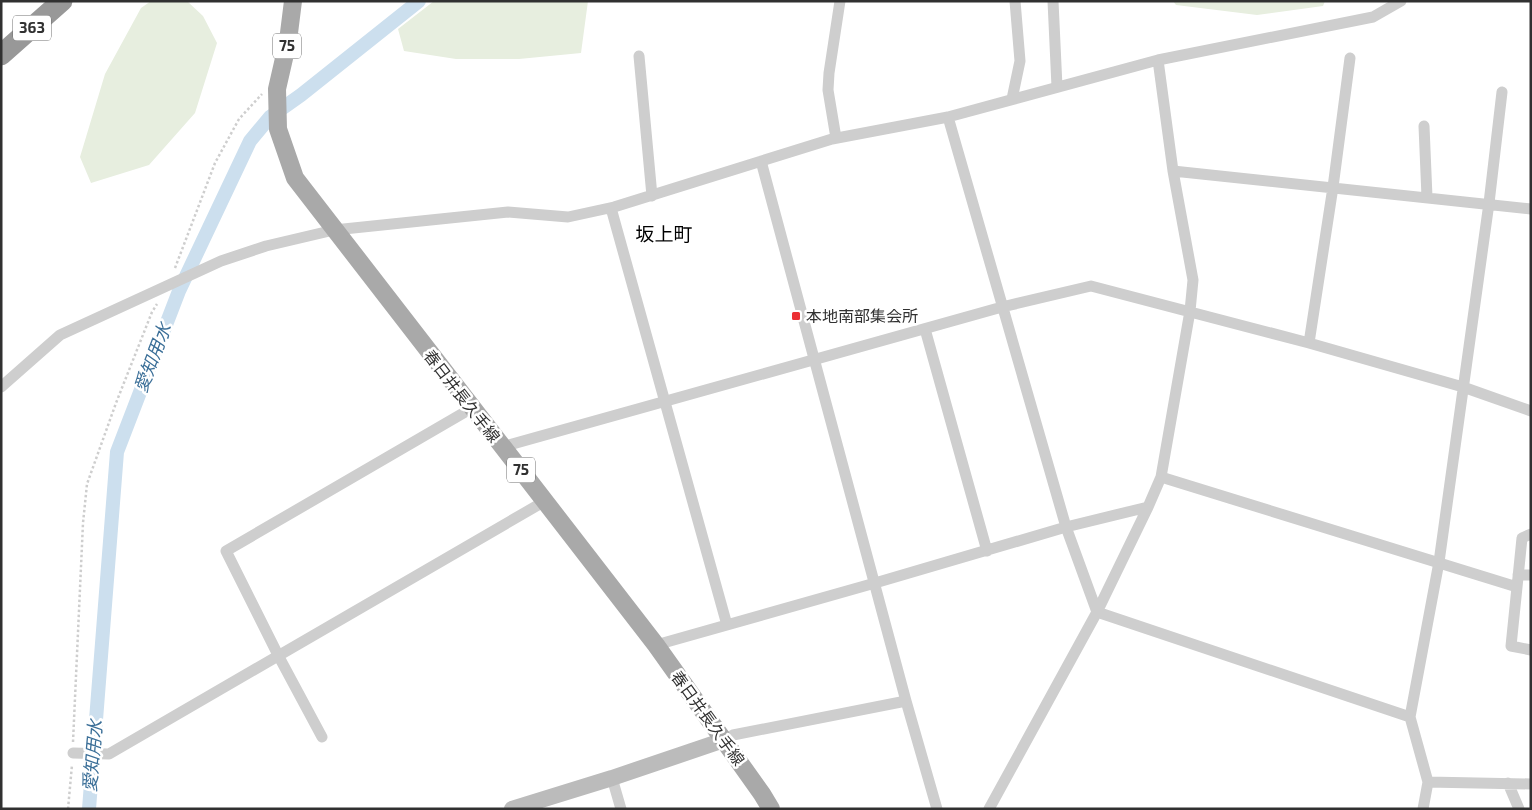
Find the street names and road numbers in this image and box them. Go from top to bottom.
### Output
road number: 363 [13,15,51,40]
road number: 75 [273,34,301,58]
street label: 春日井長久手線 [420,346,504,446]
road number: 75 [507,458,535,482]
street label: 春日井長久手線 [668,667,749,769]

